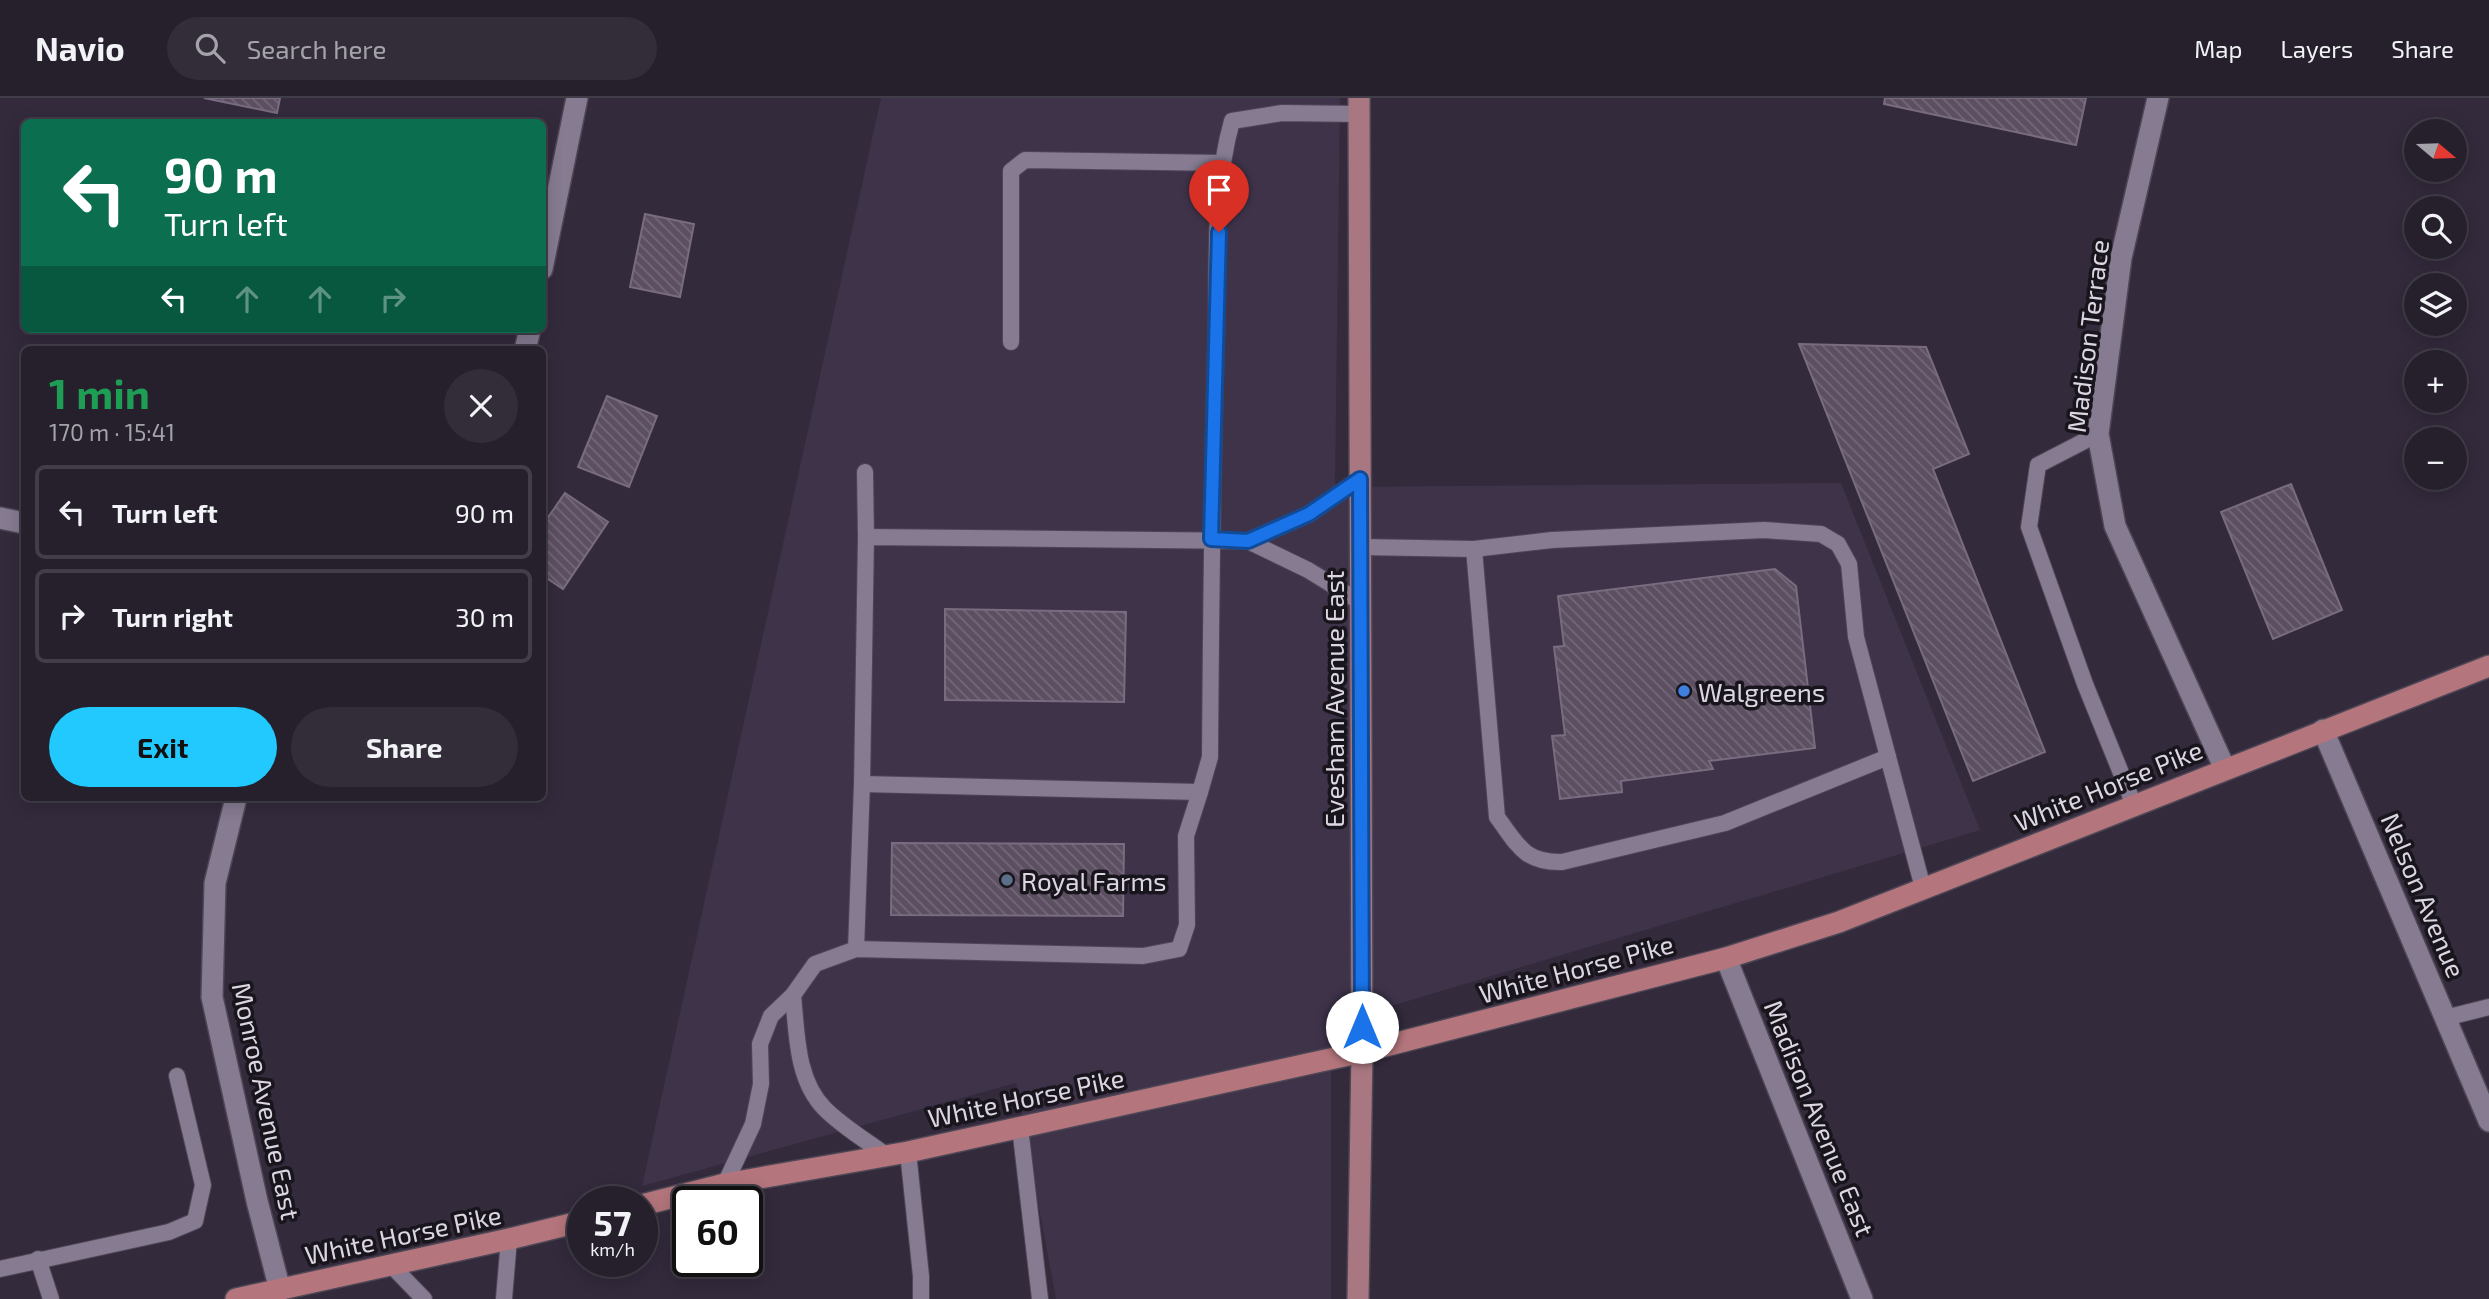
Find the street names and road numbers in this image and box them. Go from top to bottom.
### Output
street label: Madison Terrace [2060,238,2114,434]
street label: Evesham Avenue East [1318,570,1349,828]
street label: White Horse Pike [2009,733,2207,837]
street label: Nelson Avenue [2375,808,2473,982]
street label: White Horse Pike [1475,927,1677,1009]
street label: Monroe Avenue East [227,980,307,1222]
street label: Madison Avenue East [1759,996,1882,1241]
street label: White Horse Pike [925,1061,1127,1133]
street label: White Horse Pike [302,1198,504,1270]

